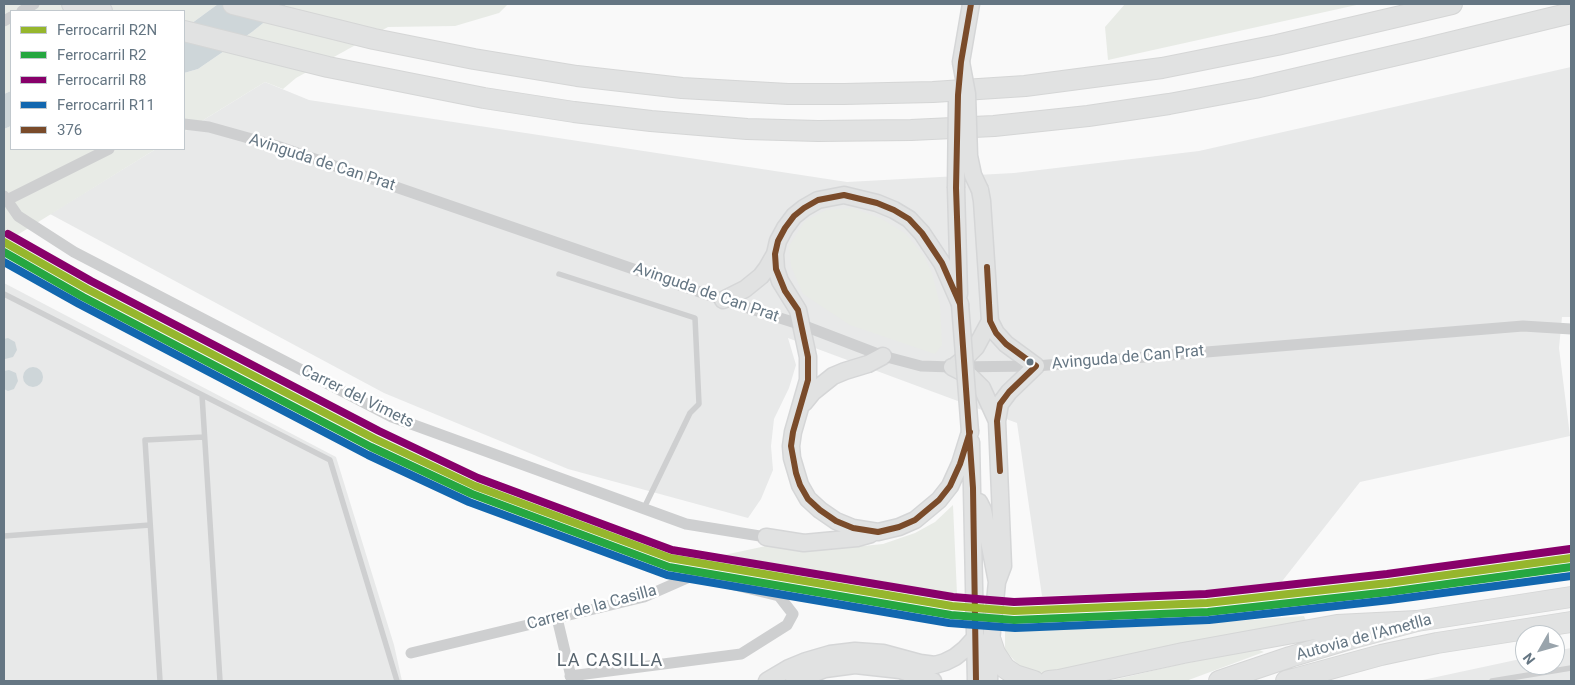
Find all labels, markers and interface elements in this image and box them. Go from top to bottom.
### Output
legend [10,10,185,150]
text: Ferrocarril R2N [57,21,157,39]
text: Ferrocarril R2 [57,46,147,64]
text: Ferrocarril R8 [57,71,147,89]
text: Ferrocarril R11 [57,96,155,114]
text: 376 [57,121,82,139]
street label: Avinguda de Can Prat [246,130,398,196]
street label: Avinguda de Can Prat [631,259,781,327]
street label: Avinguda de Can Prat [1051,342,1205,374]
unlabelled marker [1025,357,1035,367]
street label: Carrer del Vimets [297,361,417,433]
street label: Carrer de la Casilla [525,581,659,635]
street label: Autovia de l'Ametlla [1294,611,1434,665]
north arrow [1515,625,1565,675]
district label: LA CASILLA [556,650,664,672]
text: N [1520,650,1538,667]

